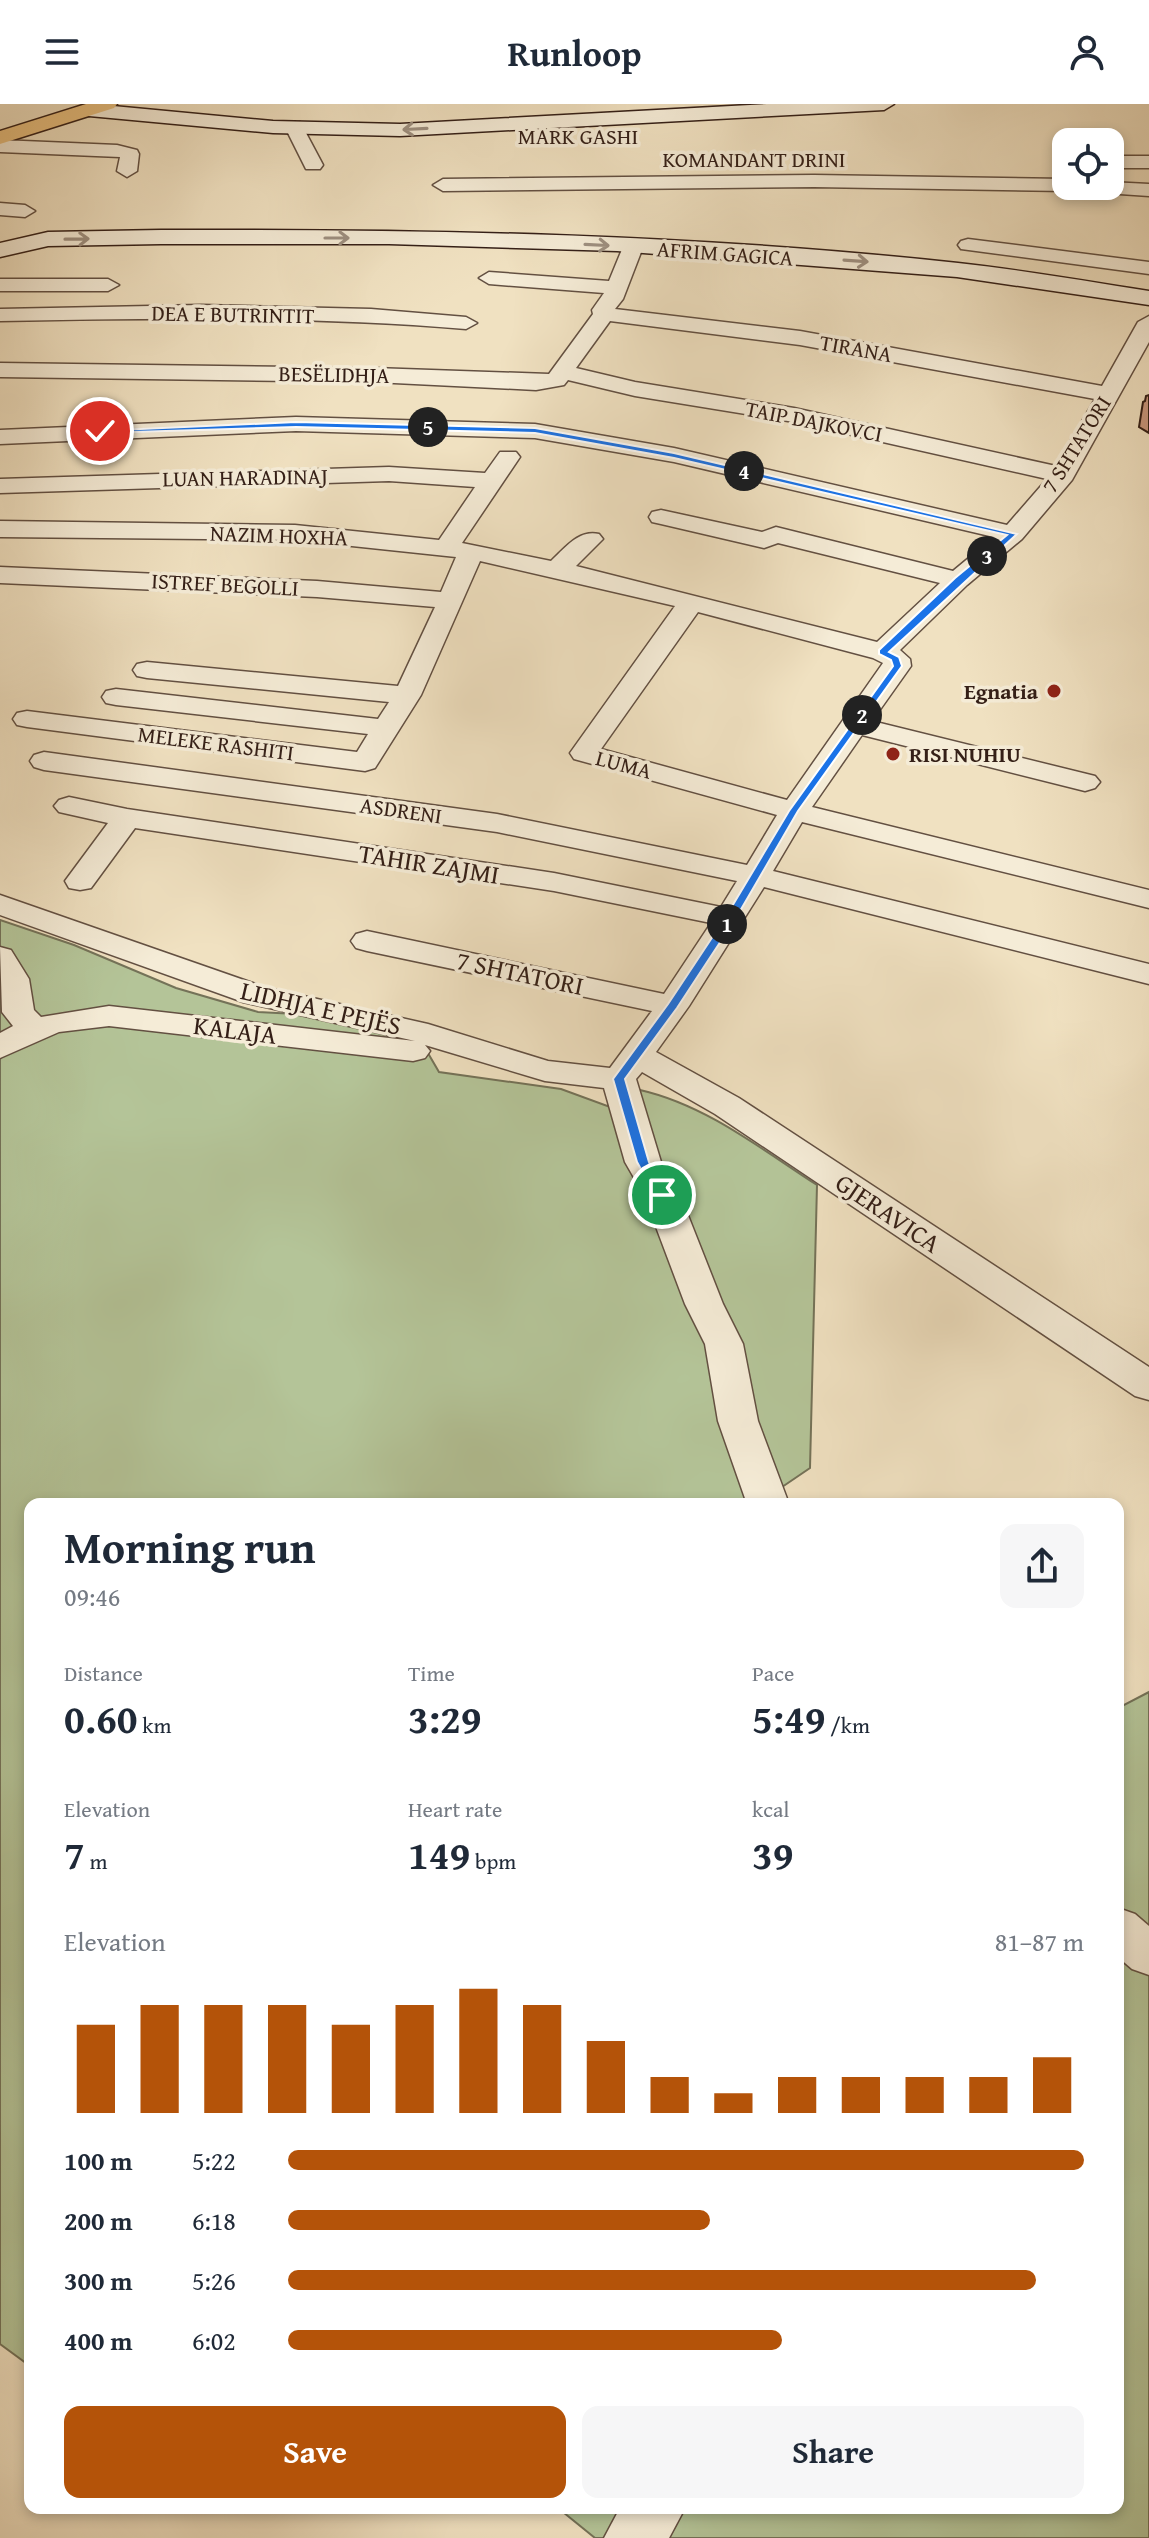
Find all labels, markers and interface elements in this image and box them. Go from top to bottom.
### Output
text: Runloop [507,26,642,79]
icon: menu [40,30,84,74]
icon: person [1065,30,1109,74]
street label: MARK GASHI [518,120,638,152]
one-way arrow [402,121,429,136]
map controls [1052,128,1124,200]
button: locate [1052,128,1124,200]
street label: KOMANDANT DRINI [662,143,846,175]
one-way arrow [323,230,350,246]
one-way arrow [63,231,90,246]
street label: AFRIM GAGICA [656,232,795,274]
one-way arrow [583,237,610,252]
one-way arrow [842,254,869,269]
street label: DEA E BUTRINTIT [151,297,315,331]
street label: TIRANA [817,326,895,370]
street label: BESËLIDHJA [278,357,391,391]
street label: 7 SHTATORI [1033,389,1119,499]
street label: TAIP DAJKOVCI [743,392,885,450]
pin [66,397,134,465]
pin: 5 [408,407,448,447]
icon: check [78,409,122,453]
text: 5 [422,411,434,443]
pin: 4 [724,451,764,491]
text: 4 [738,455,750,487]
street label: LUAN HARADINAJ [162,460,328,494]
street label: NAZIM HOXHA [209,517,349,553]
pin: 3 [967,536,1007,576]
text: 3 [981,540,993,572]
street label: ISTREF BEGOLLI [151,564,299,604]
place label: Egnatia [964,675,1039,707]
marker: Egnatia [1045,682,1063,700]
pin: 2 [842,695,882,735]
text: 2 [856,699,868,731]
street label: MELEKE RASHITI [136,718,296,768]
place label: RISI NUHIU [909,738,1021,770]
street label: LUMA [593,741,656,787]
marker: RISI NUHIU [884,745,902,763]
street label: ASDRENI [358,788,444,832]
street label: TAHIR ZAJMI [356,833,502,894]
pin: 1 [707,904,747,944]
text: 1 [721,908,733,940]
street label: 7 SHTATORI [453,940,587,1005]
street label: LIDHJA E PEJËS [237,970,405,1045]
street label: KALAJA [191,1005,279,1054]
pin [628,1161,696,1229]
street label: GJERAVICA [828,1163,949,1262]
icon: arrive [640,1173,684,1217]
text: Morning run [64,1515,315,1579]
button: share [1000,1524,1084,1608]
text: 09:46 [64,1577,120,1616]
text: Distance [64,1657,143,1689]
text: Time [408,1657,455,1689]
text: Pace [752,1657,794,1689]
text: 0.60 [64,1689,137,1748]
text: 3:29 [408,1689,481,1748]
text: 5:49 [752,1689,825,1748]
text: km [137,1709,171,1741]
text: /km [825,1709,870,1741]
text: Elevation [64,1793,150,1825]
text: Heart rate [408,1793,502,1825]
text: kcal [752,1793,790,1825]
text: 7 [64,1825,85,1884]
text: 149 [408,1825,470,1884]
text: 39 [752,1825,793,1884]
text: m [85,1845,108,1877]
text: bpm [470,1845,516,1877]
text: Elevation [64,1922,166,1961]
text: 81–87 m [995,1922,1084,1961]
text: 100 m [64,2141,132,2180]
text: 5:22 [192,2141,236,2180]
text: 200 m [64,2201,132,2240]
text: 6:18 [192,2201,236,2240]
text: 300 m [64,2261,132,2300]
text: 5:26 [192,2261,236,2300]
text: 400 m [64,2321,132,2360]
text: 6:02 [192,2321,236,2360]
button: Save [64,2406,566,2498]
button: Share [582,2406,1084,2498]

